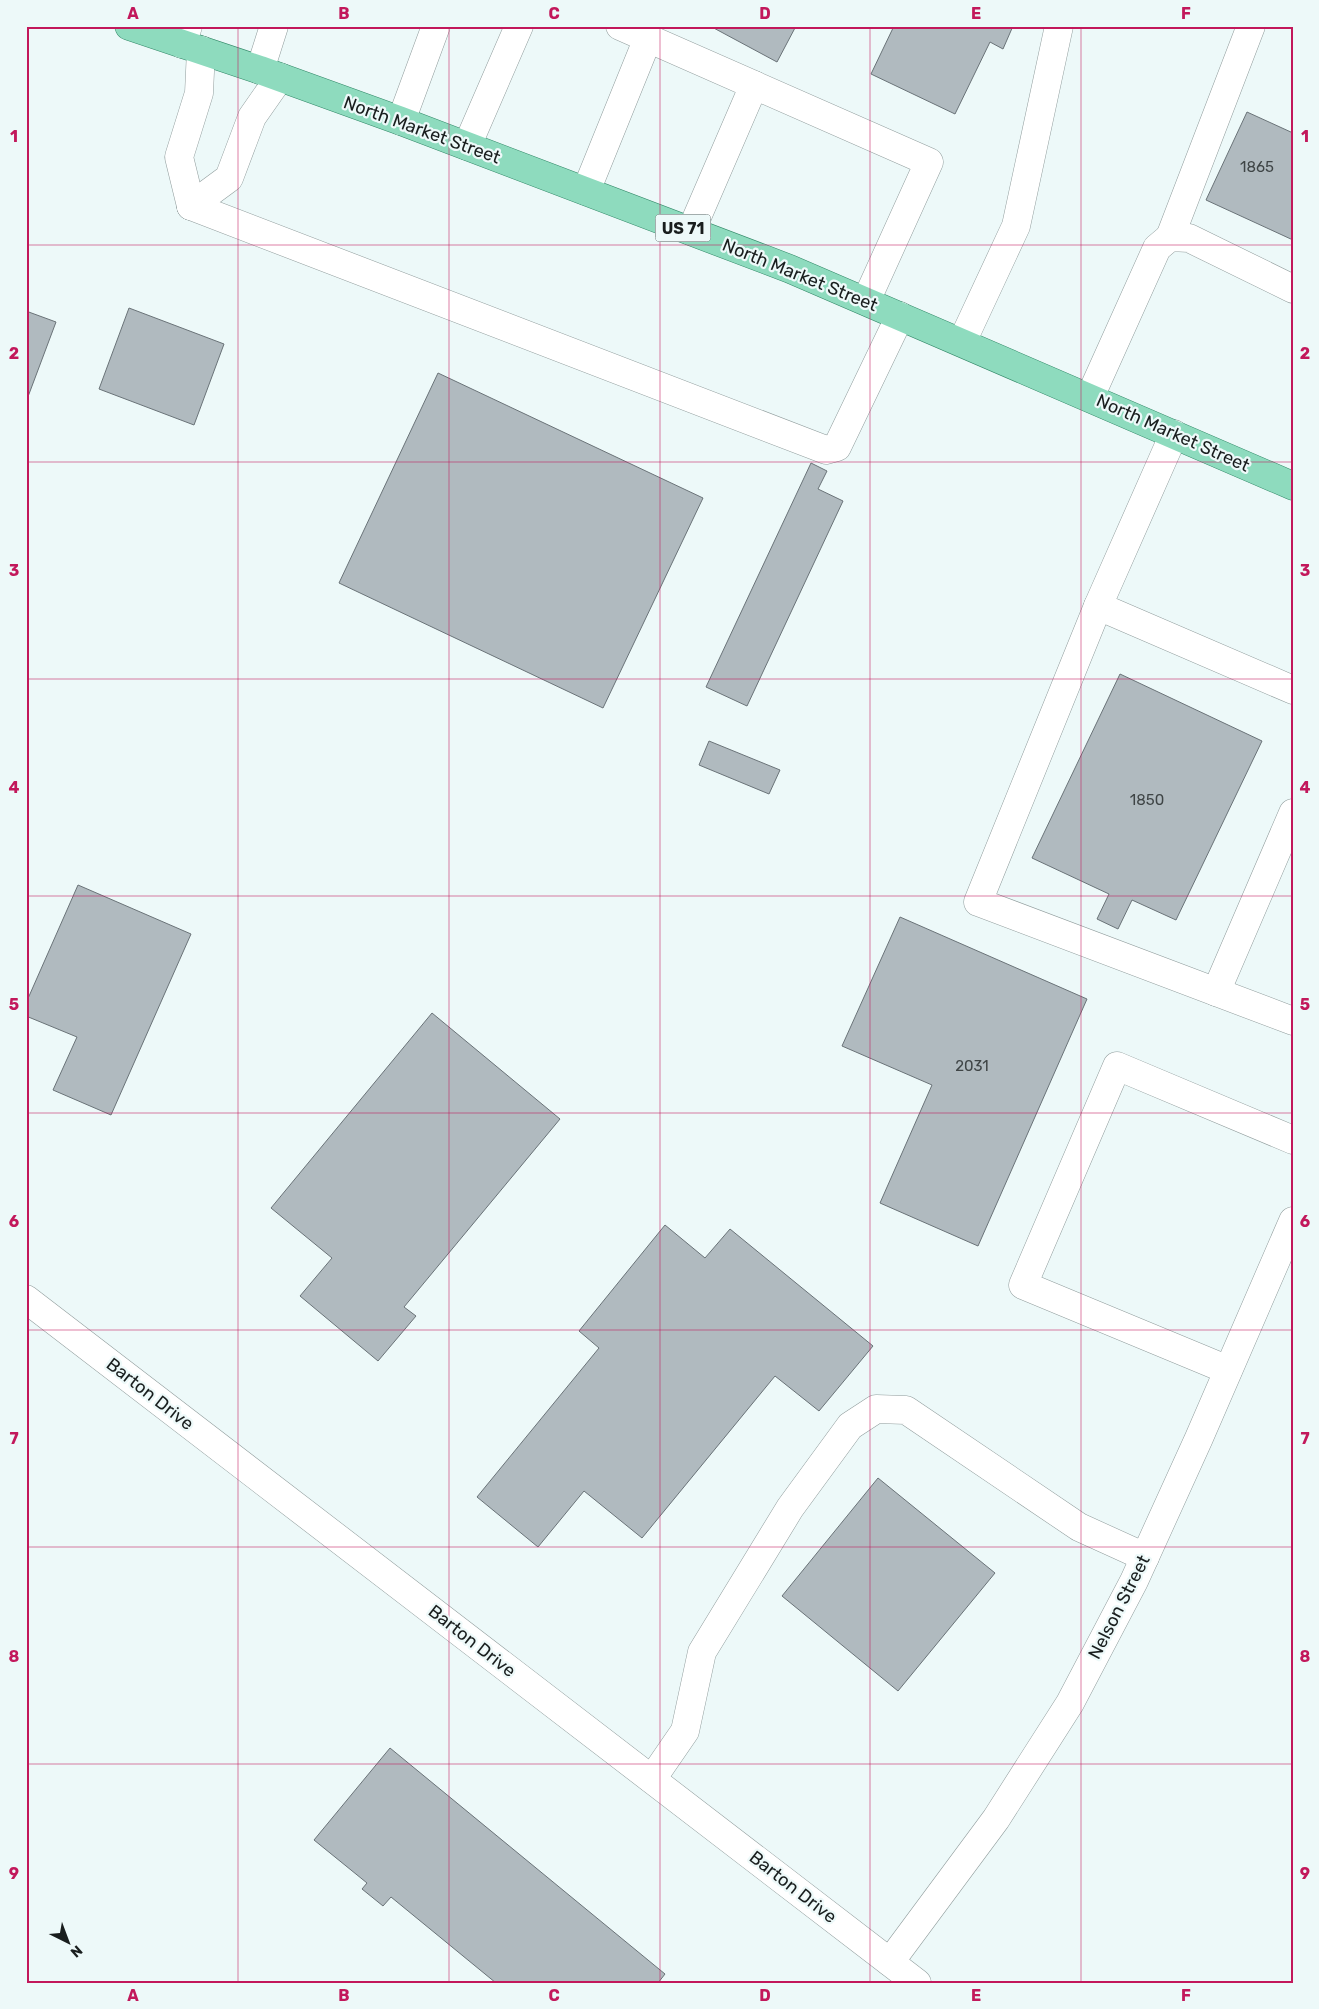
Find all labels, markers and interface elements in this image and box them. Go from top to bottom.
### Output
text: A [127,4,139,23]
text: B [338,4,350,23]
text: C [548,4,560,23]
text: D [759,4,771,23]
text: E [971,4,981,23]
text: F [1181,4,1191,23]
street label: North Market Street [340,91,504,169]
text: 1 [10,127,18,146]
text: 1 [1301,127,1309,146]
house number: 1865 [1240,158,1274,176]
road number: US 71 [656,214,710,242]
street label: North Market Street [719,234,881,316]
text: 2 [9,344,19,363]
text: 2 [1300,344,1310,363]
street label: North Market Street [1093,389,1253,477]
text: 3 [9,561,19,580]
text: 3 [1300,561,1310,580]
text: 4 [9,778,20,797]
text: 4 [1300,778,1311,797]
house number: 1850 [1130,791,1164,809]
text: 5 [9,995,19,1014]
text: 5 [1300,995,1310,1014]
house number: 2031 [955,1057,989,1075]
text: 6 [9,1212,19,1231]
text: 6 [1300,1212,1310,1231]
street label: Barton Drive [102,1353,198,1435]
text: 7 [9,1429,19,1448]
text: 7 [1300,1429,1310,1448]
street label: Nelson Street [1083,1551,1155,1663]
street label: Barton Drive [424,1600,520,1682]
text: 8 [9,1647,20,1666]
text: 8 [1300,1647,1311,1666]
street label: Barton Drive [745,1846,841,1928]
text: 9 [9,1864,19,1883]
text: 9 [1300,1864,1310,1883]
north arrow [42,1916,92,1966]
text: N [67,1942,86,1961]
text: A [127,1986,139,2005]
text: B [338,1986,350,2005]
text: C [548,1986,560,2005]
text: D [759,1986,771,2005]
text: E [971,1986,981,2005]
text: F [1181,1986,1191,2005]

